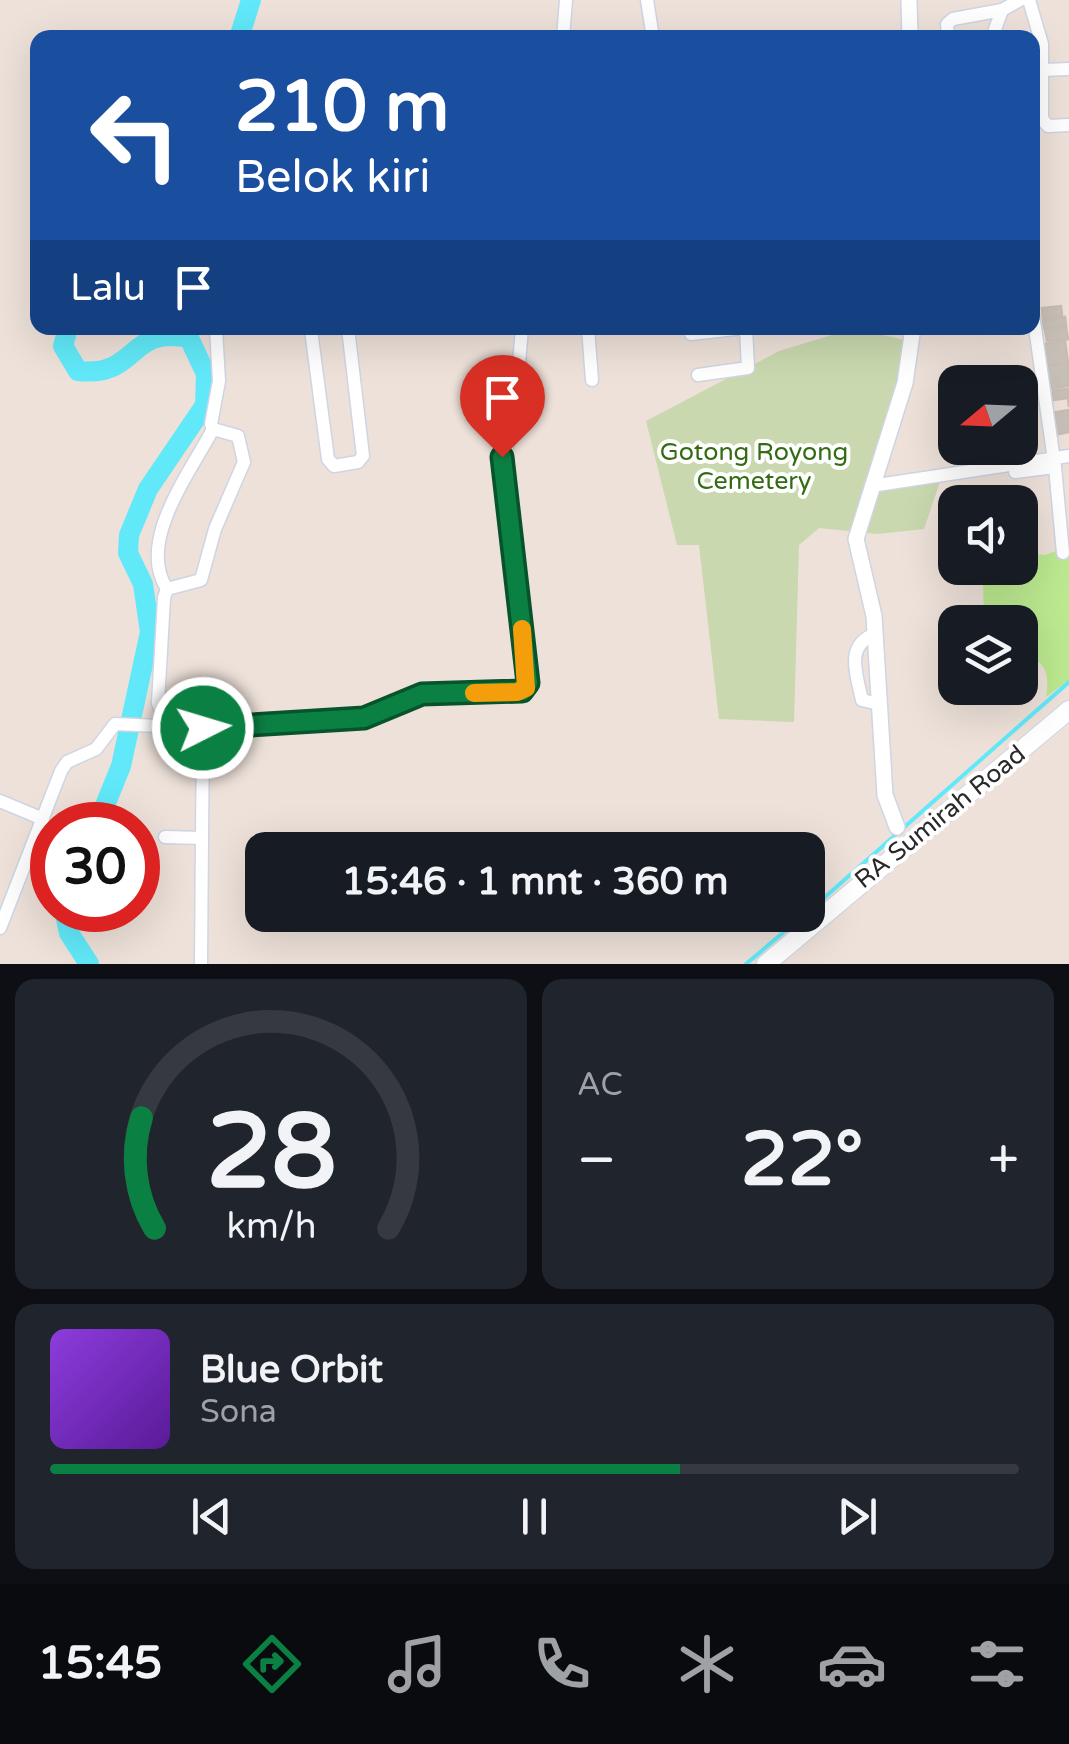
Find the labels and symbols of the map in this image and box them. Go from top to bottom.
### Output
pin [460,355,545,458]
north arrow [938,365,1038,465]
park label: Gotong Royong Cemetery [660,437,848,496]
position arrow [151,676,255,780]
street label: RA Sumirah Road [849,739,1031,895]
speed limit sign: 30 [30,802,160,932]

